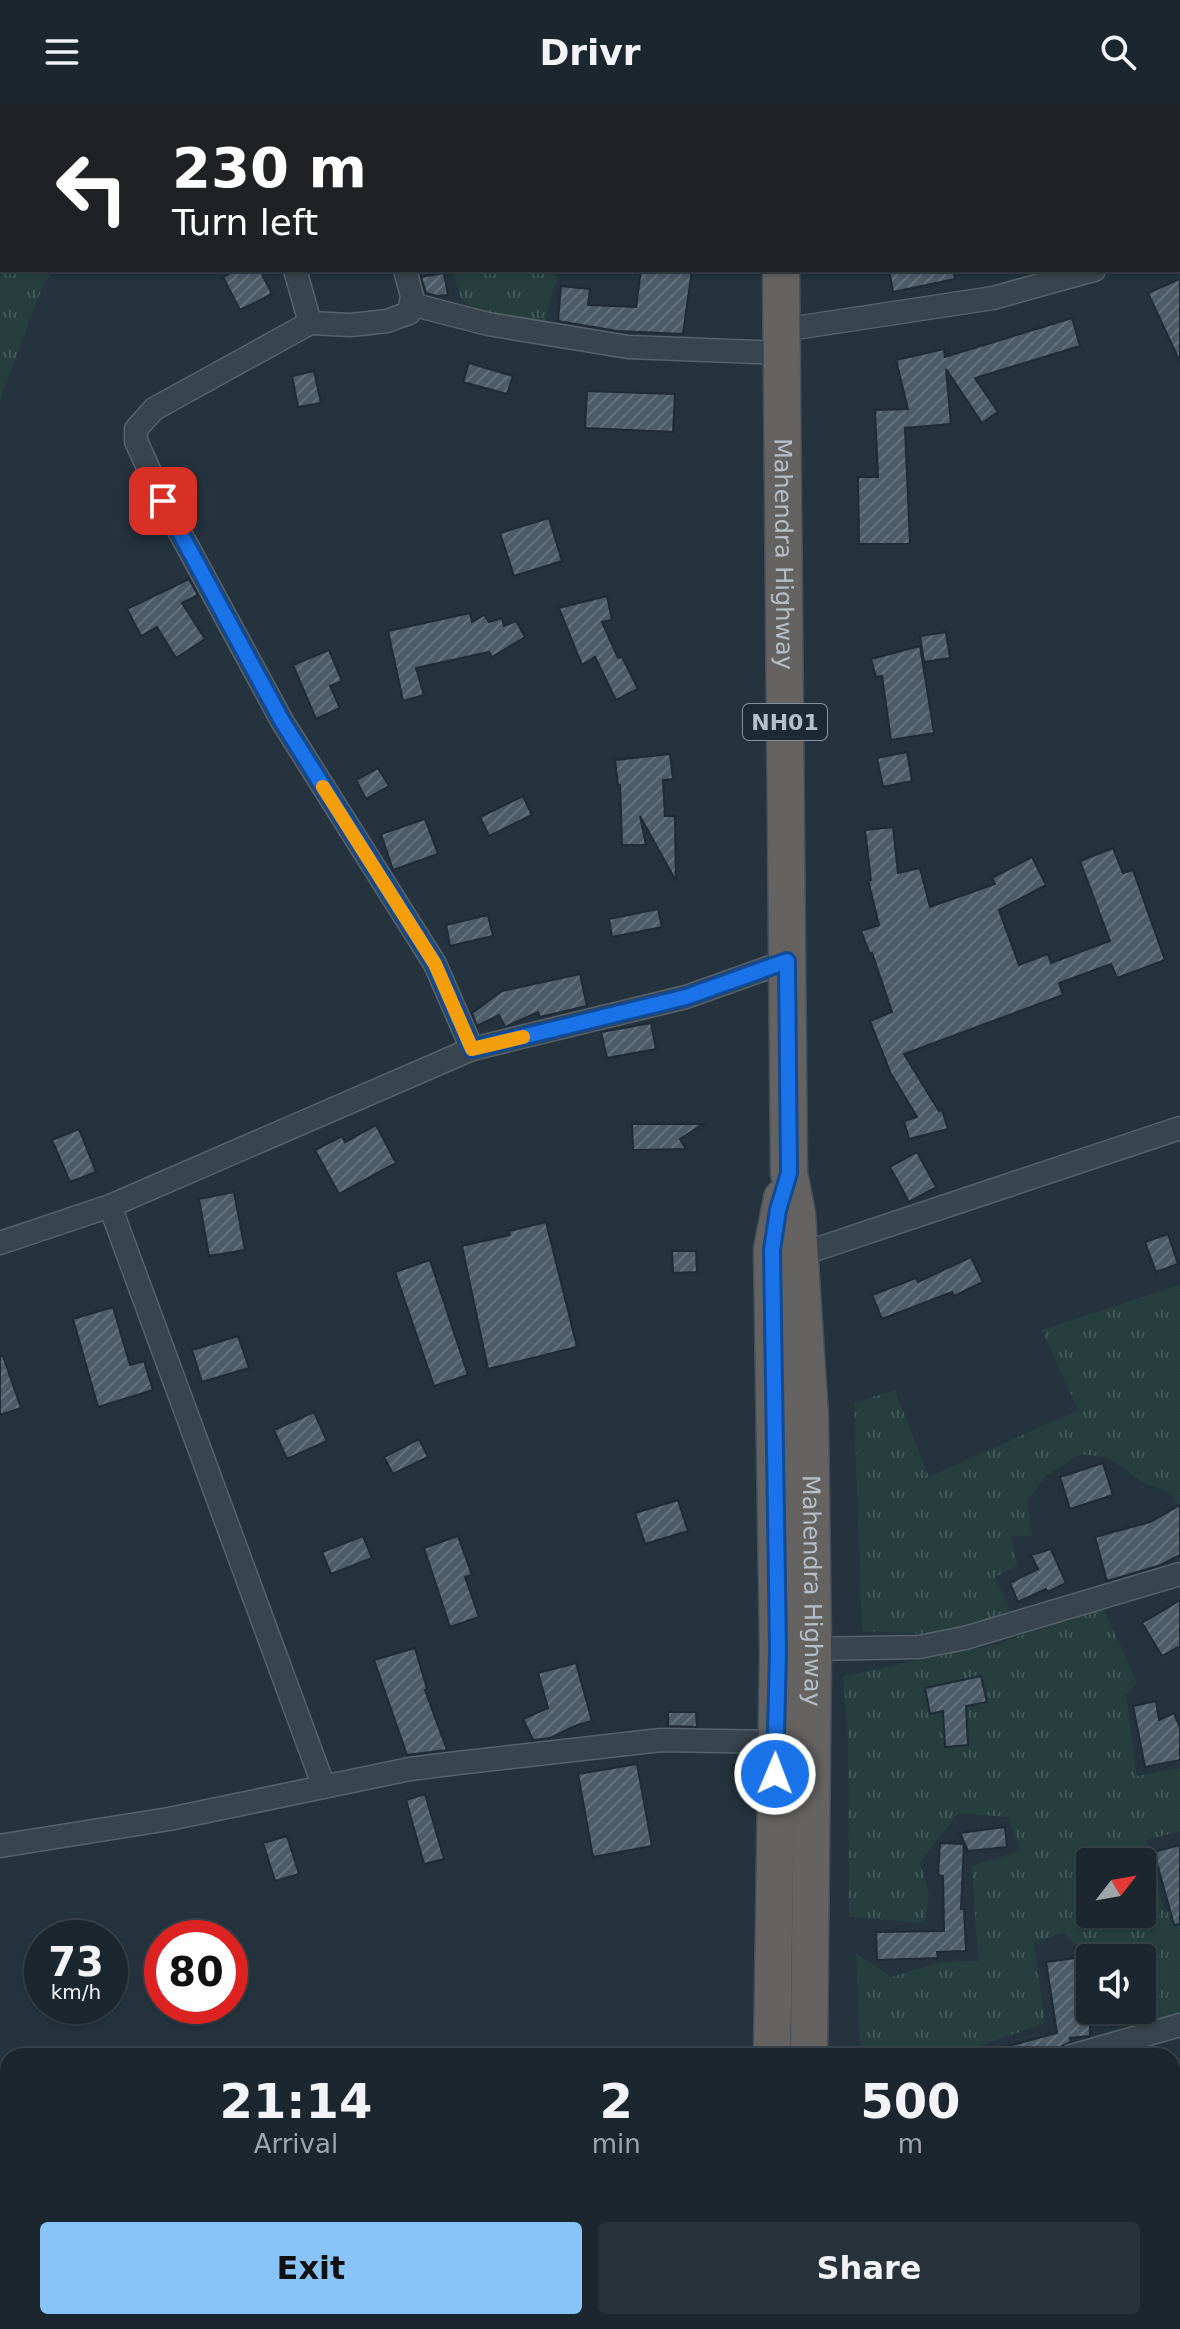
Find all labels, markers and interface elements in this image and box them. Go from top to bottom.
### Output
icon: menu [40,30,84,74]
icon: search [1096,30,1140,74]
text: Drivr [539,32,641,73]
text: 230 m [172,135,367,200]
icon: left [40,136,144,240]
text: Turn left [172,202,318,243]
street label: Mahendra Highway [768,438,799,670]
pin [129,467,197,535]
icon: arrive [141,479,185,523]
road number: NH01 [743,704,827,740]
street label: Mahendra Highway [797,1475,827,1707]
position arrow [733,1732,817,1816]
north arrow [1076,1848,1156,1928]
map controls [1076,1848,1156,2024]
speed limit sign: 80 [144,1920,248,2024]
text: 73 [48,1939,104,1985]
button: sound [1076,1944,1156,2024]
text: km/h [51,1980,101,2004]
text: 21:14 [219,2073,372,2129]
text: 2 [600,2073,633,2129]
text: 500 [860,2073,960,2129]
text: Arrival [254,2129,338,2159]
text: min [592,2129,641,2159]
text: m [898,2129,923,2159]
button: Exit [40,2222,582,2314]
button: Share [598,2222,1140,2314]

